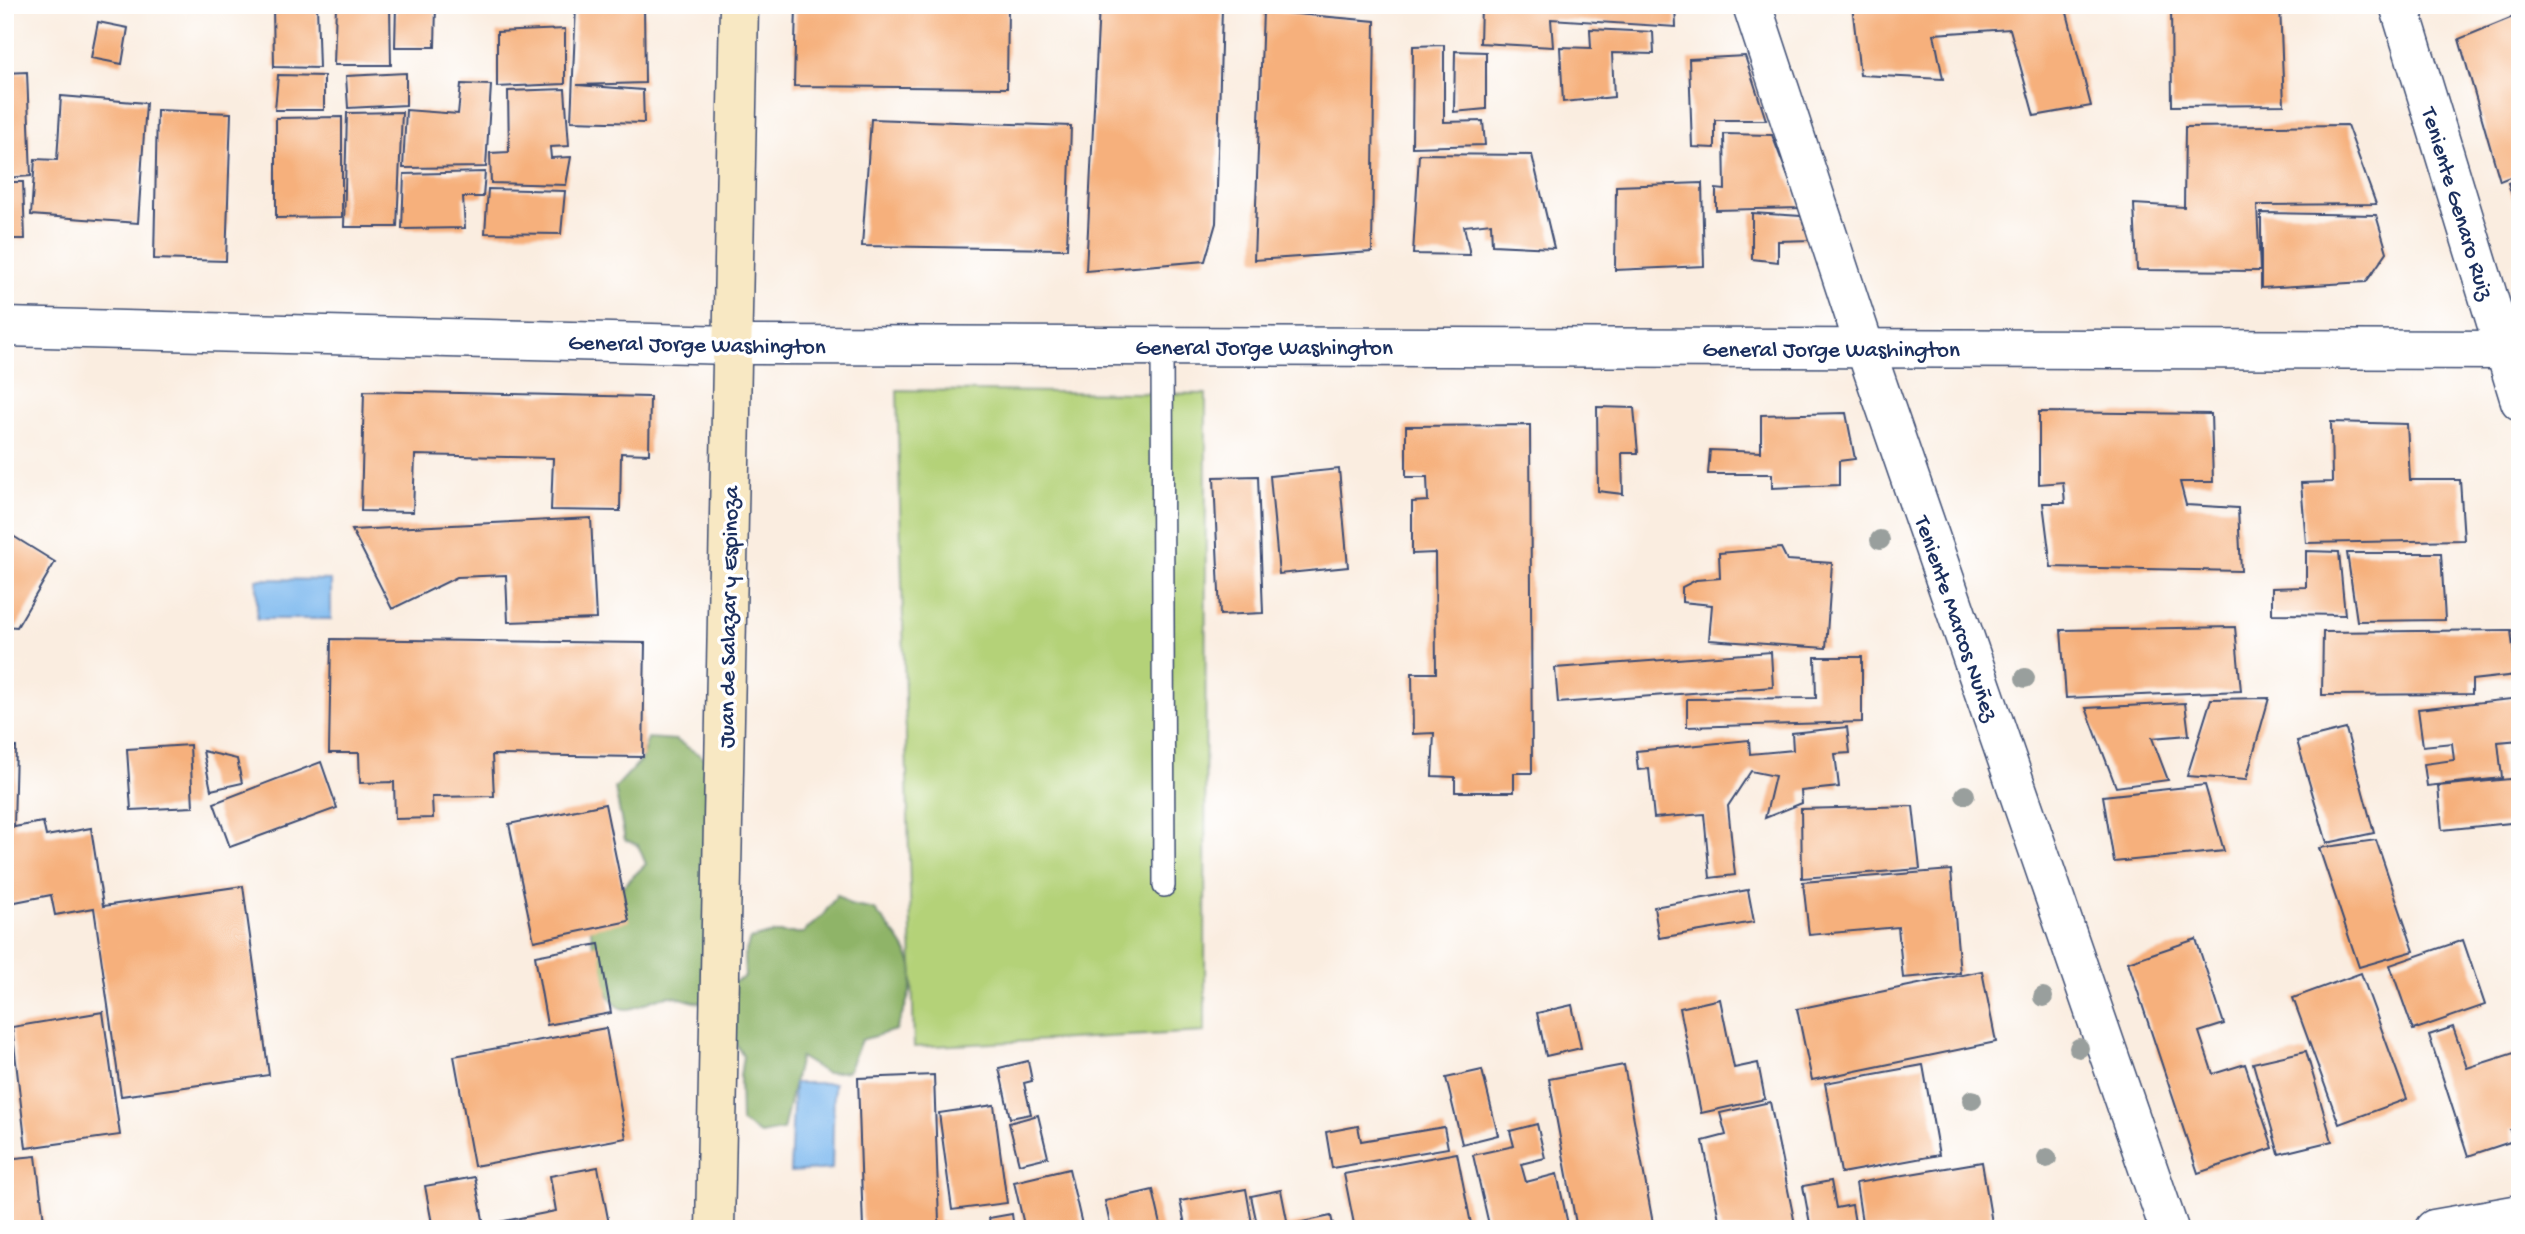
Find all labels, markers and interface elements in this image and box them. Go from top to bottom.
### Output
street label: Teniente Genaro Ruiz [2413,103,2498,304]
street label: General Jorge Washington [568,331,826,362]
street label: General Jorge Washington [1135,336,1393,363]
street label: General Jorge Washington [1702,338,1960,365]
street label: Juan de Salazar y Espinoza [715,484,746,748]
street label: Teniente Marcos Nuñez [1906,511,2003,726]

